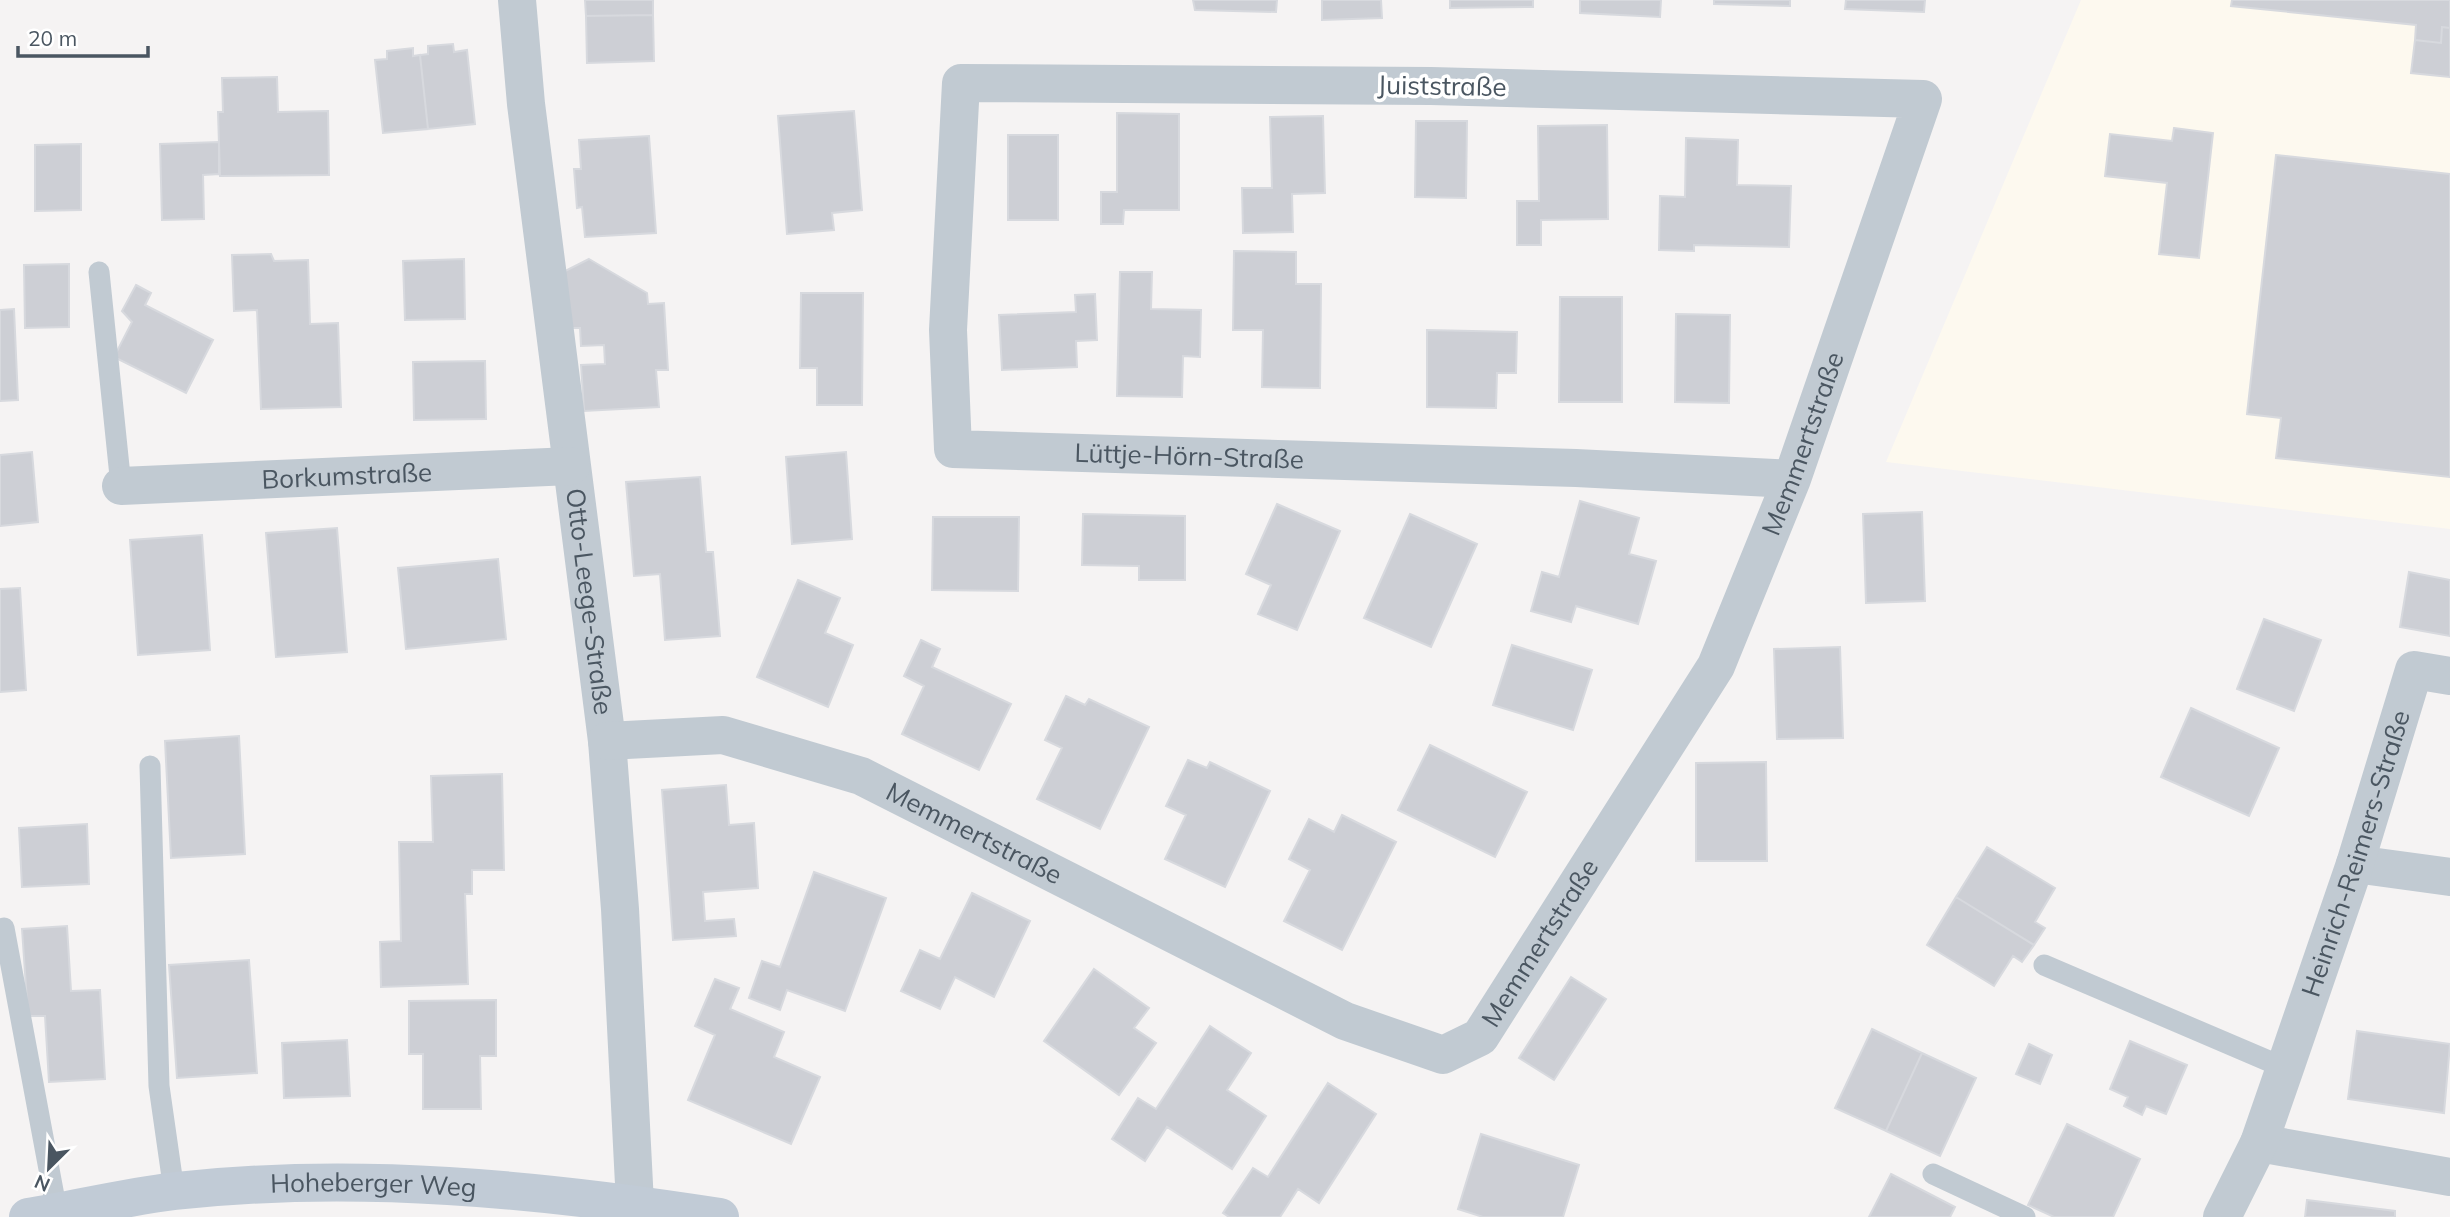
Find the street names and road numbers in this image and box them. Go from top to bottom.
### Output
street label: Juiststraße [1377,68,1507,103]
street label: Memmertstraße [1754,347,1851,540]
street label: Lüttje-Hörn-Straße [1074,436,1305,476]
street label: Borkumstraße [261,455,433,496]
street label: Otto-Leege-Straße [559,486,621,717]
street label: Heinrich-Reimers-Straße [2294,706,2417,1001]
street label: Memmertstraße [881,775,1068,891]
street label: Memmertstraße [1474,852,1605,1033]
street label: Hoheberger Weg [270,1165,478,1204]

